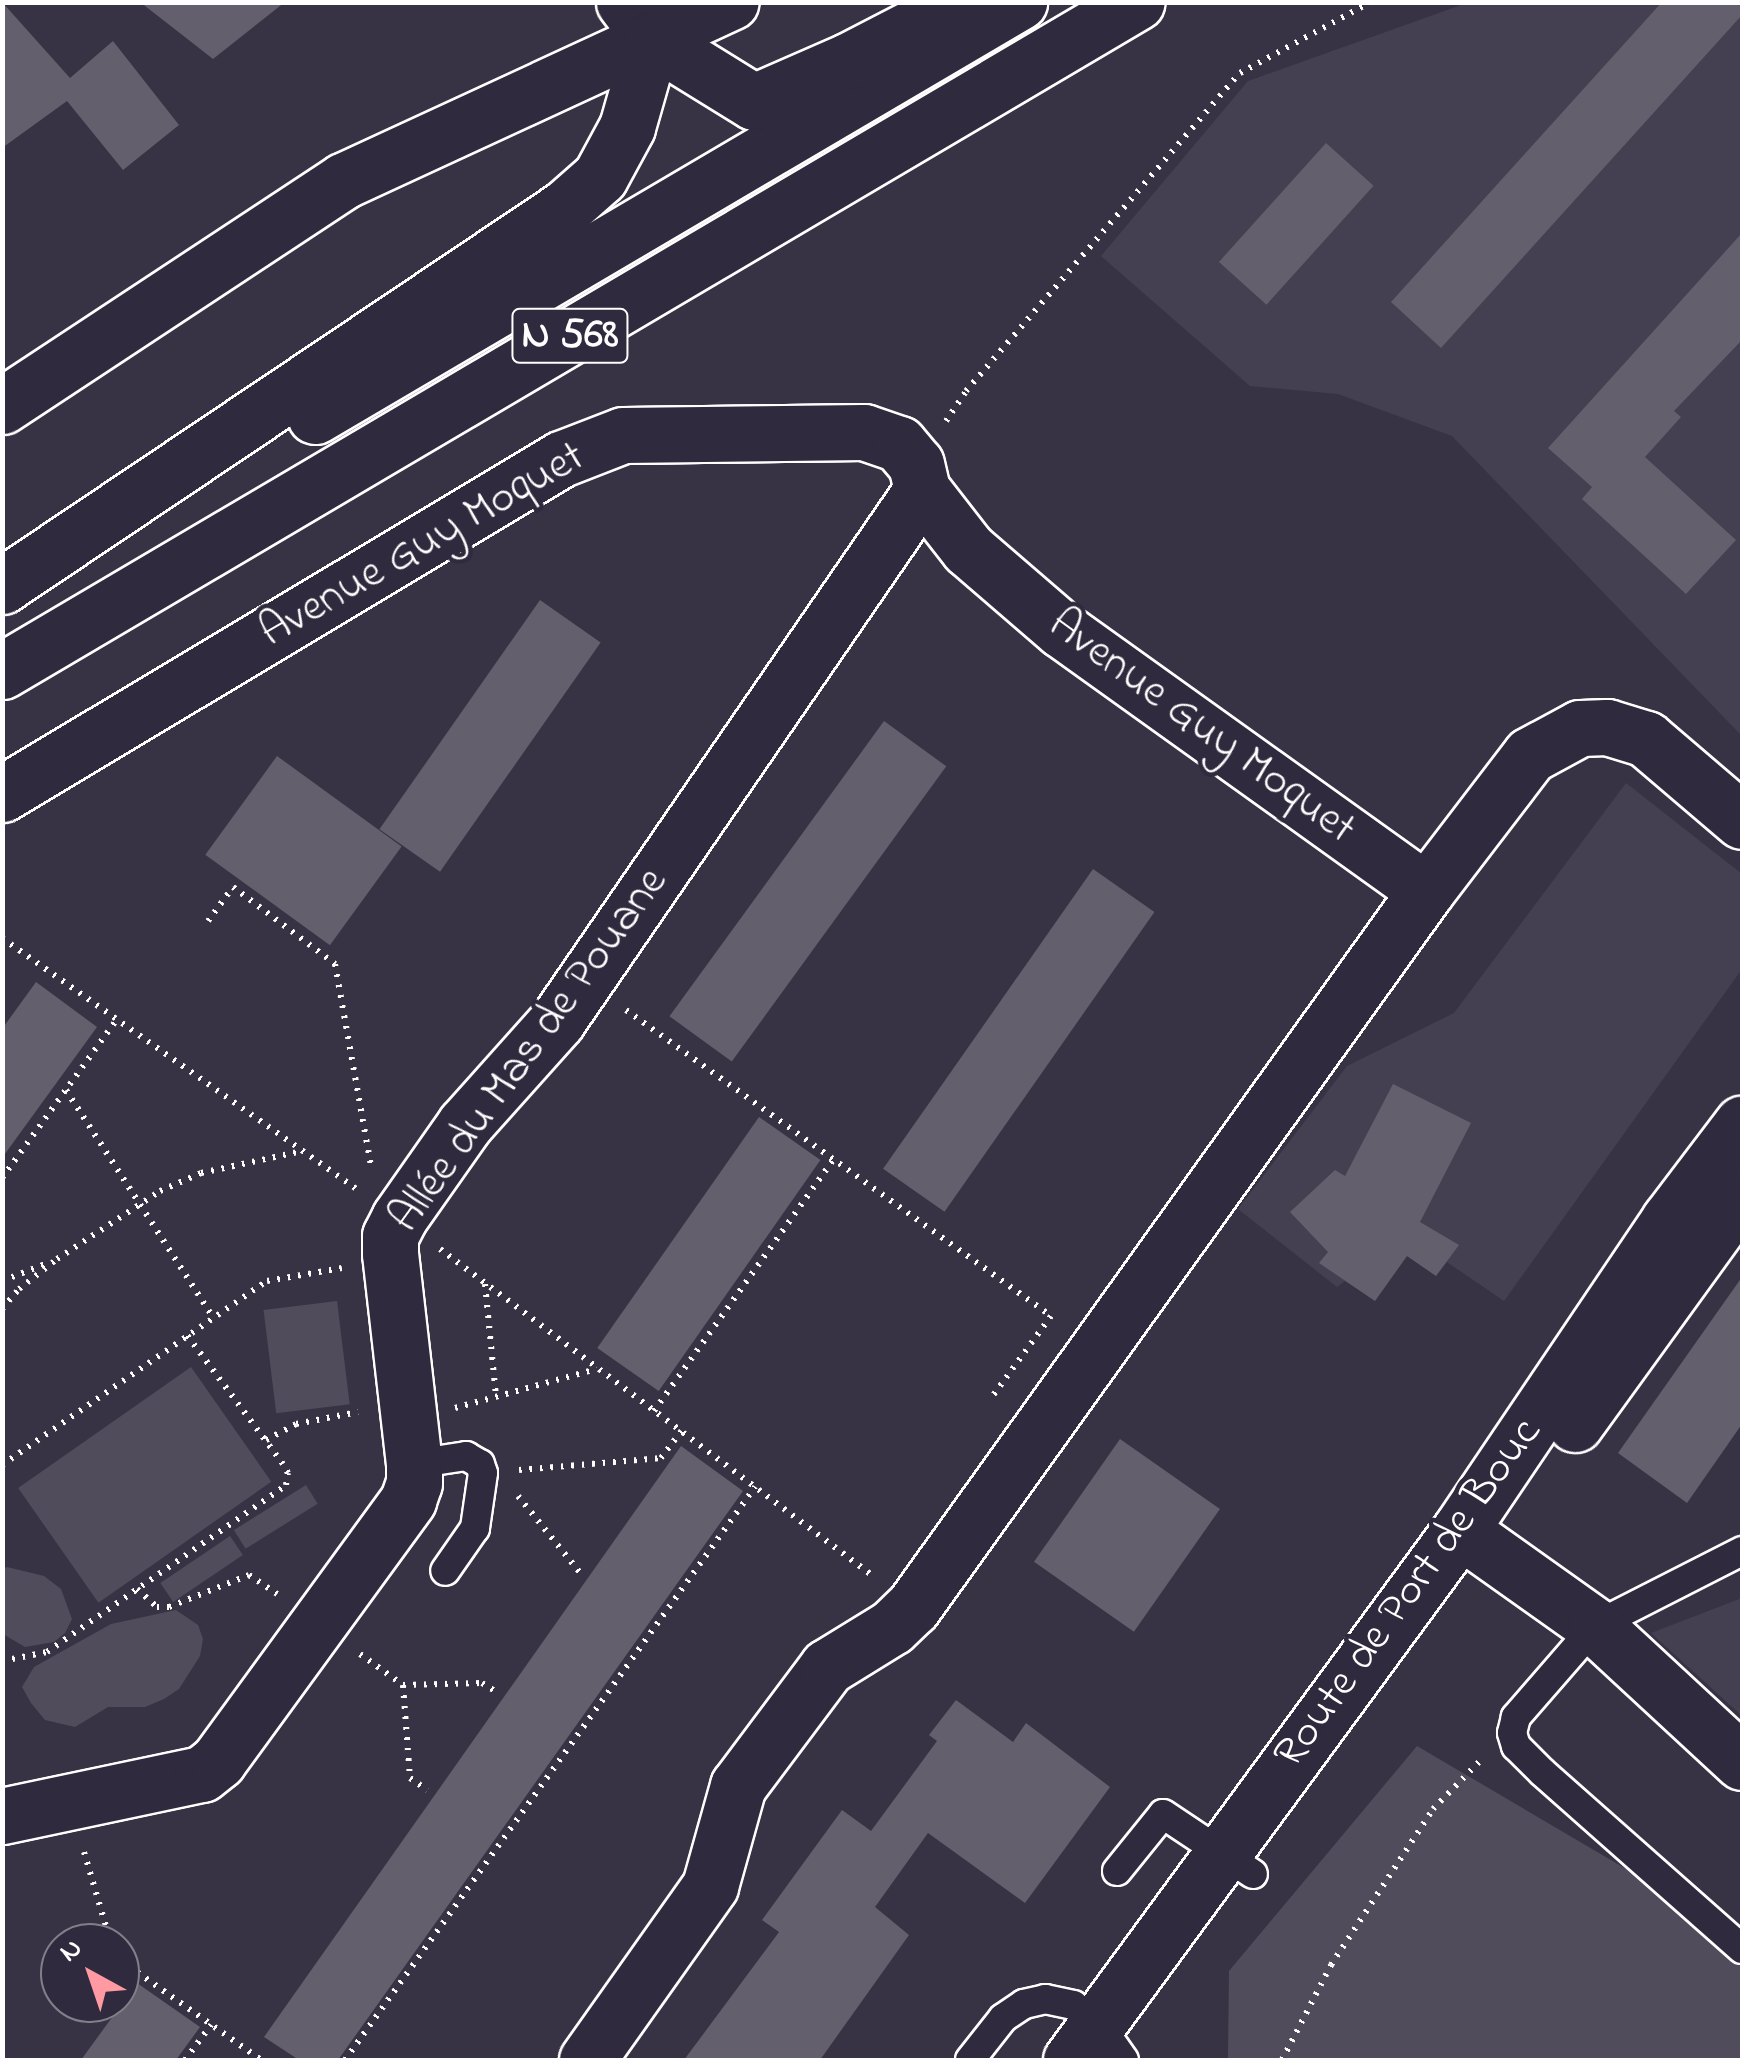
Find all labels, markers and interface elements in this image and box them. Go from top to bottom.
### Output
road number: N 568 [510,299,630,373]
street label: Avenue Guy Moquet [251,431,595,661]
street label: Avenue Guy Moquet [1037,599,1365,857]
street label: Allée du Mas de Pouane [379,858,681,1244]
street label: Route de Port de Bouc [1264,1408,1554,1780]
north arrow [40,1923,140,2023]
text: N [51,1929,92,1973]

